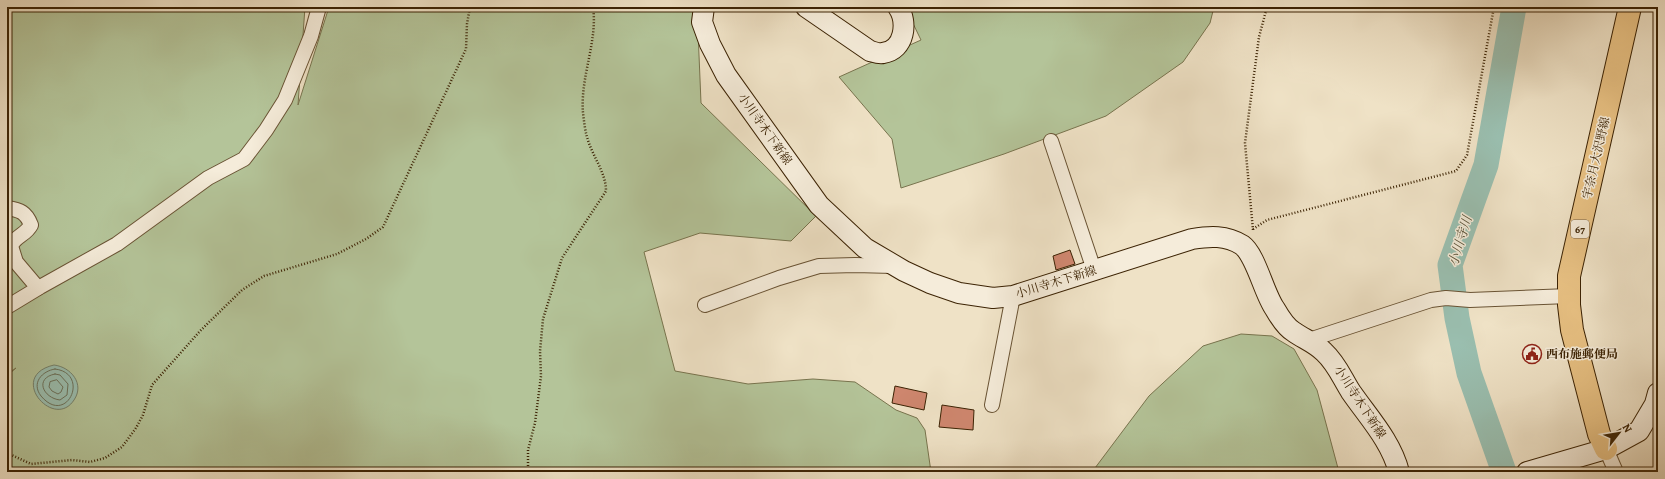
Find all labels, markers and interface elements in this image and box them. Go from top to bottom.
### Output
street label: 小川寺木下新線 [734,90,796,168]
street label: 宇奈月大沢野線 [1579,115,1613,201]
water label: 小川寺川 [1444,212,1476,268]
road number: 67 [1571,220,1589,238]
street label: 小川寺木下新線 [1013,262,1099,302]
public building icon: 西布施郵便局 [1521,343,1543,365]
place label: 西布施郵便局 [1546,346,1618,362]
street label: 小川寺木下新線 [1330,362,1390,442]
north arrow [1599,413,1639,453]
text: N [1619,421,1636,435]

